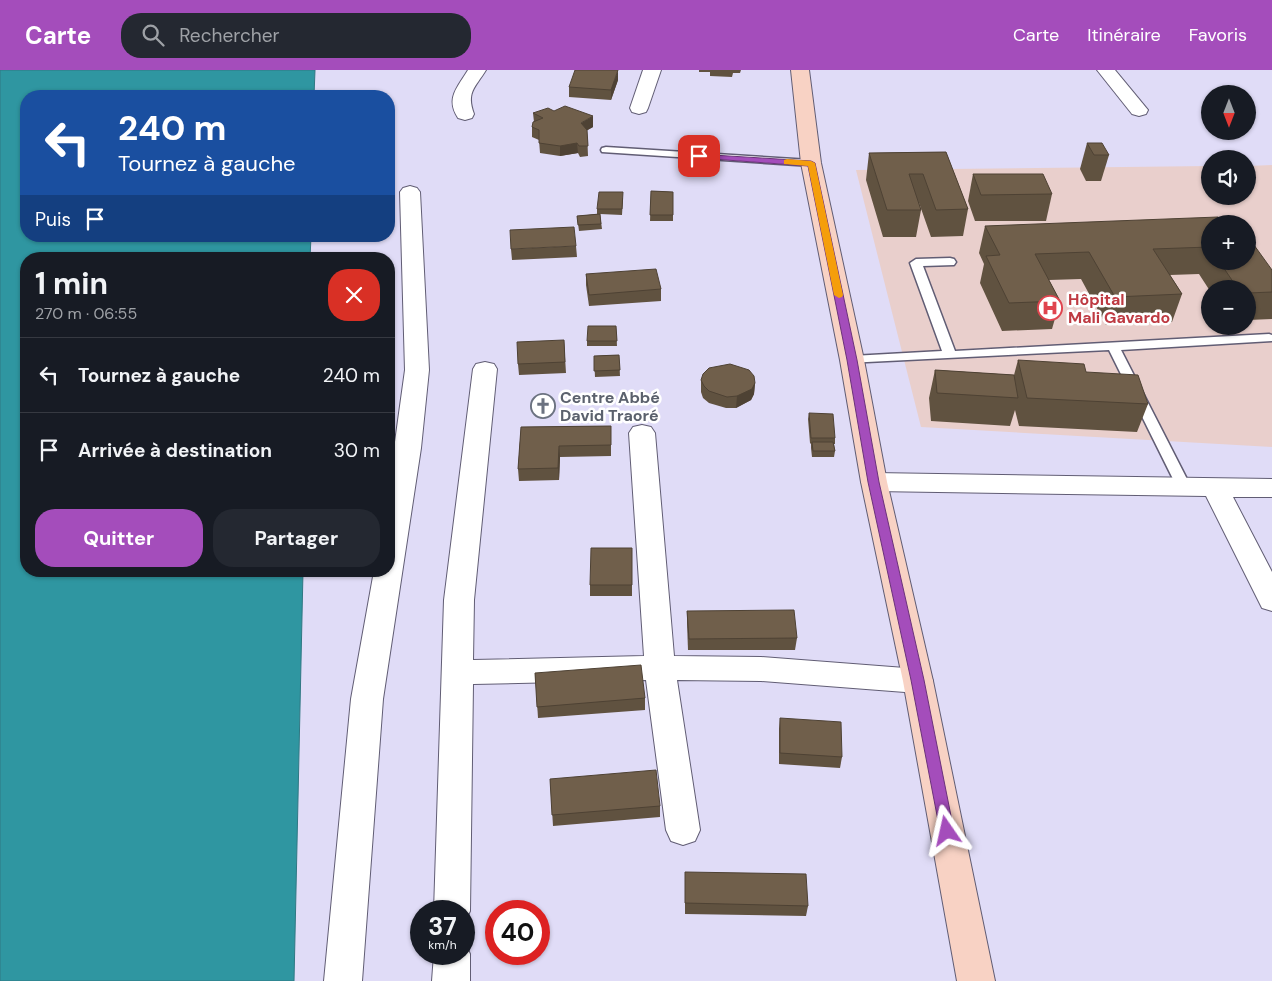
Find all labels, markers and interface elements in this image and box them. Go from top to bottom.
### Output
search box [121,13,471,58]
text: Carte [25,20,91,51]
icon: search [139,21,167,49]
text: Rechercher [179,23,280,48]
text: Carte [1013,23,1059,47]
text: Itinéraire [1087,23,1161,47]
text: Favoris [1189,23,1247,47]
north arrow [1201,85,1256,140]
map controls [1201,85,1256,335]
text: 240 m [118,105,227,151]
icon: left [35,110,100,175]
pin [678,135,720,177]
icon: arrive [685,142,713,170]
text: Tournez à gauche [118,149,296,178]
button: sound [1201,150,1256,205]
icon: arrive [81,205,109,233]
text: Puis [35,207,71,232]
button: + [1201,215,1256,270]
text: 1 min [35,264,108,303]
button: close [328,269,380,321]
button: − [1201,280,1256,335]
place label: Hôpital Mali Gavardo [1068,289,1170,328]
hospital icon: Hôpital Mali Gavardo [1037,295,1063,321]
text: 270 m · 06:55 [35,303,137,324]
icon: left [35,361,63,389]
text: Tournez à gauche [78,363,240,388]
text: 240 m [323,363,380,388]
place label: Centre Abbé David Traoré [560,387,660,426]
church icon: Centre Abbé David Traoré [530,393,556,419]
icon: arrive [35,436,63,464]
text: Arrivée à destination [78,438,272,463]
text: 30 m [334,438,380,463]
button: Quitter [35,509,203,567]
button: Partager [213,509,380,567]
position arrow [920,804,972,856]
speed limit sign: 40 [485,900,550,965]
text: 37 [428,910,457,943]
text: km/h [428,937,457,953]

